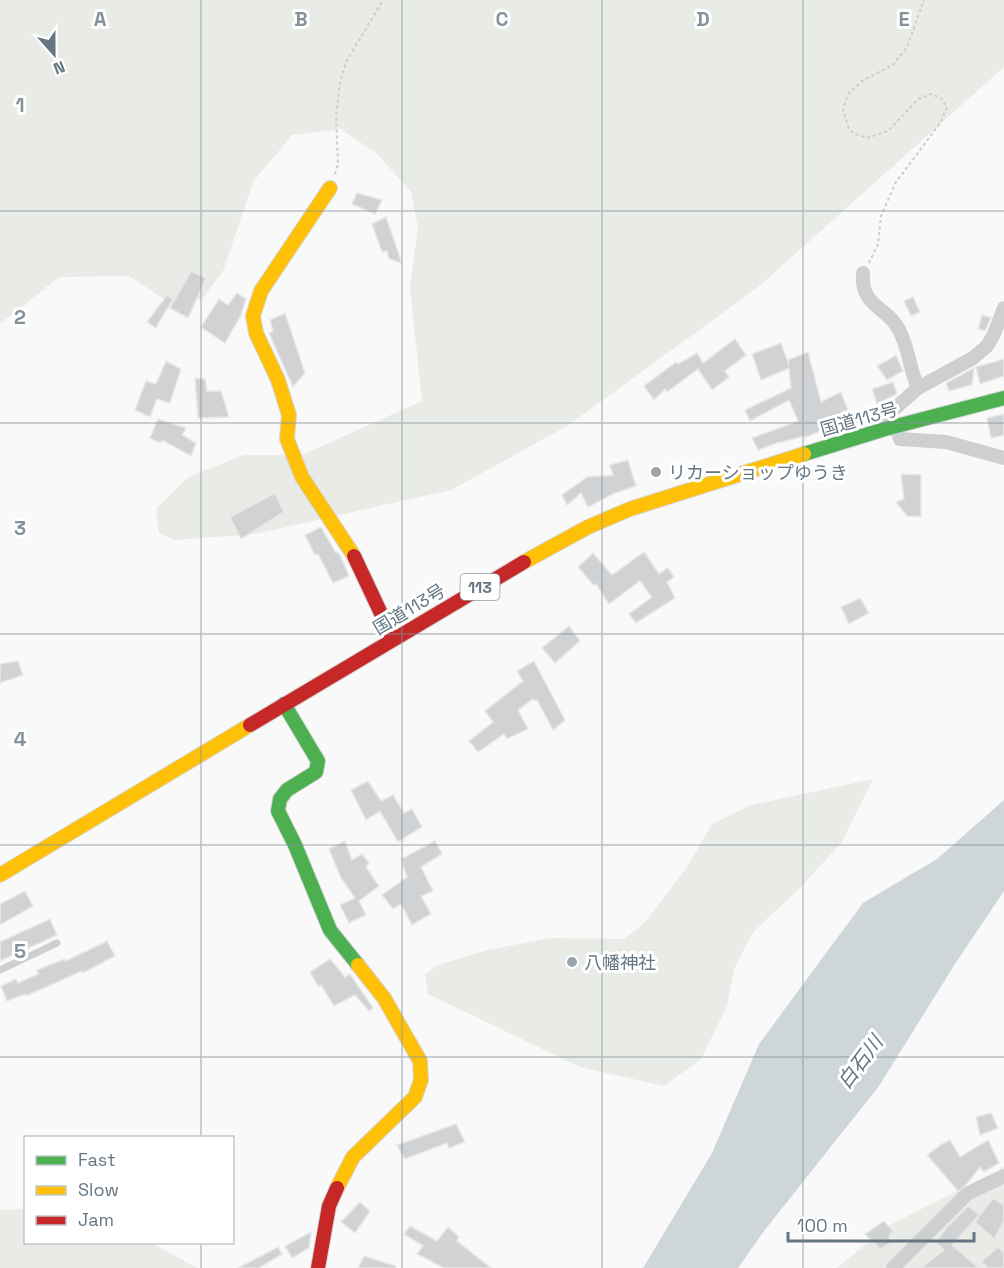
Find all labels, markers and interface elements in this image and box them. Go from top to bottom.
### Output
text: A [94,6,107,32]
text: B [294,6,308,32]
text: C [496,6,509,32]
text: D [696,6,710,32]
text: E [898,6,910,32]
north arrow [24,24,84,84]
text: N [50,56,68,79]
text: 1 [15,92,25,118]
text: 2 [14,304,26,330]
street label: 国道113号 [817,397,901,441]
place label: リカーショップゆうき [668,461,848,484]
marker: リカーショップゆうき [649,465,663,479]
text: 3 [14,515,26,541]
road number: 113 [460,574,500,600]
street label: 国道113号 [369,579,449,639]
text: 4 [14,726,27,752]
text: 5 [14,938,26,964]
place label: 八幡神社 [584,951,656,974]
marker: 八幡神社 [565,955,579,969]
water label: 白石川 [832,1029,890,1094]
legend [24,1136,234,1244]
text: Fast [78,1148,115,1171]
text: Slow [78,1178,119,1201]
scale bar [788,1205,974,1243]
text: Jam [78,1208,114,1231]
text: 100 m [797,1214,848,1237]

